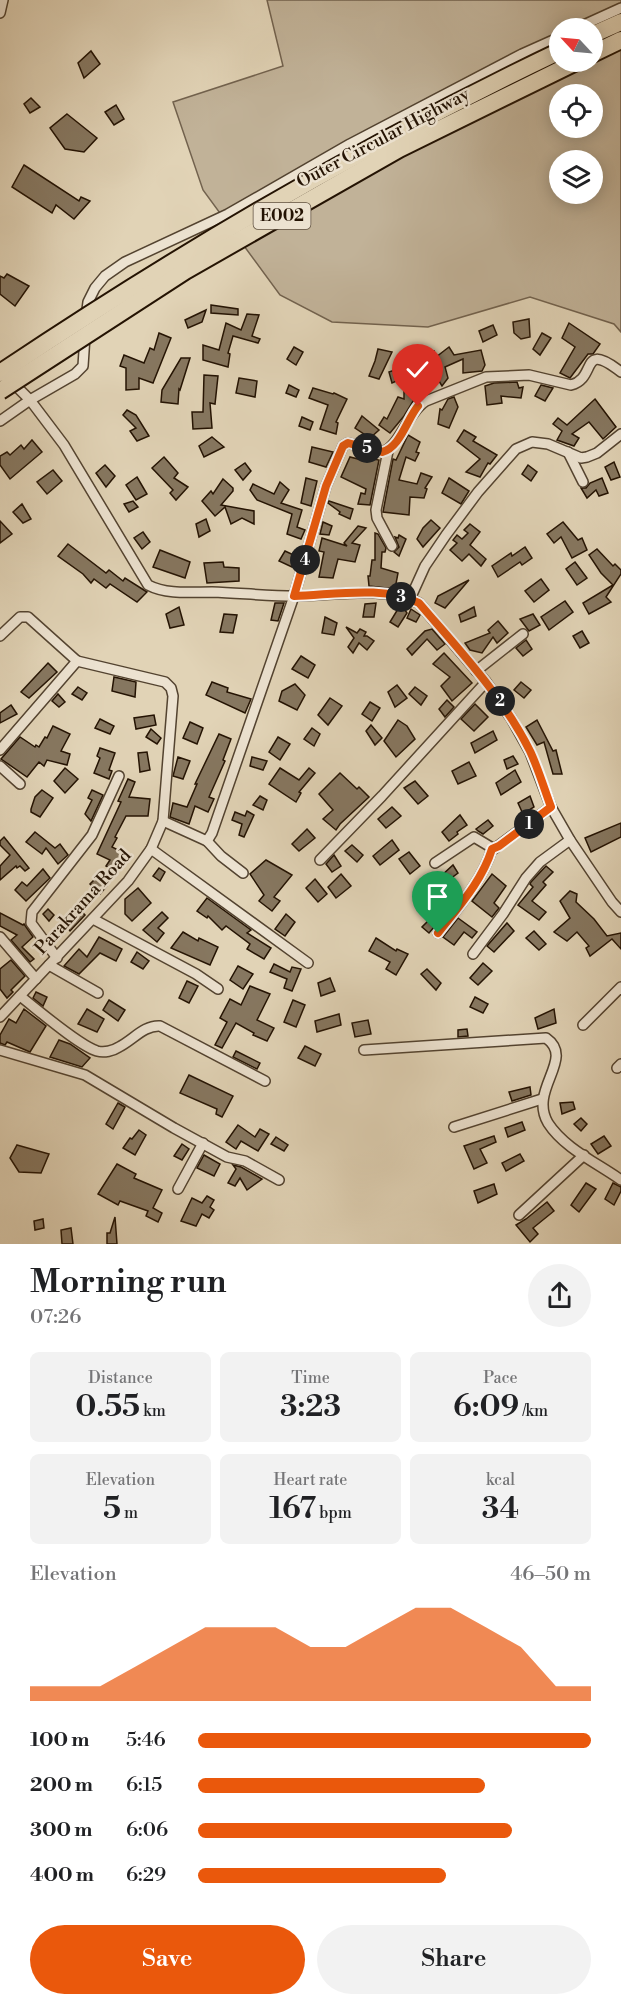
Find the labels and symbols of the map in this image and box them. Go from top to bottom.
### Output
north arrow [549,18,603,72]
street label: Outer Circular Highway [292,82,474,193]
road number: E002 [254,203,310,229]
pin [392,344,443,406]
pin: 5 [352,433,382,463]
pin: 4 [290,545,320,575]
pin: 3 [386,582,416,612]
pin: 2 [485,686,515,716]
pin: 1 [514,809,544,839]
street label: Parakrama Road [30,844,137,959]
pin [412,871,463,933]

